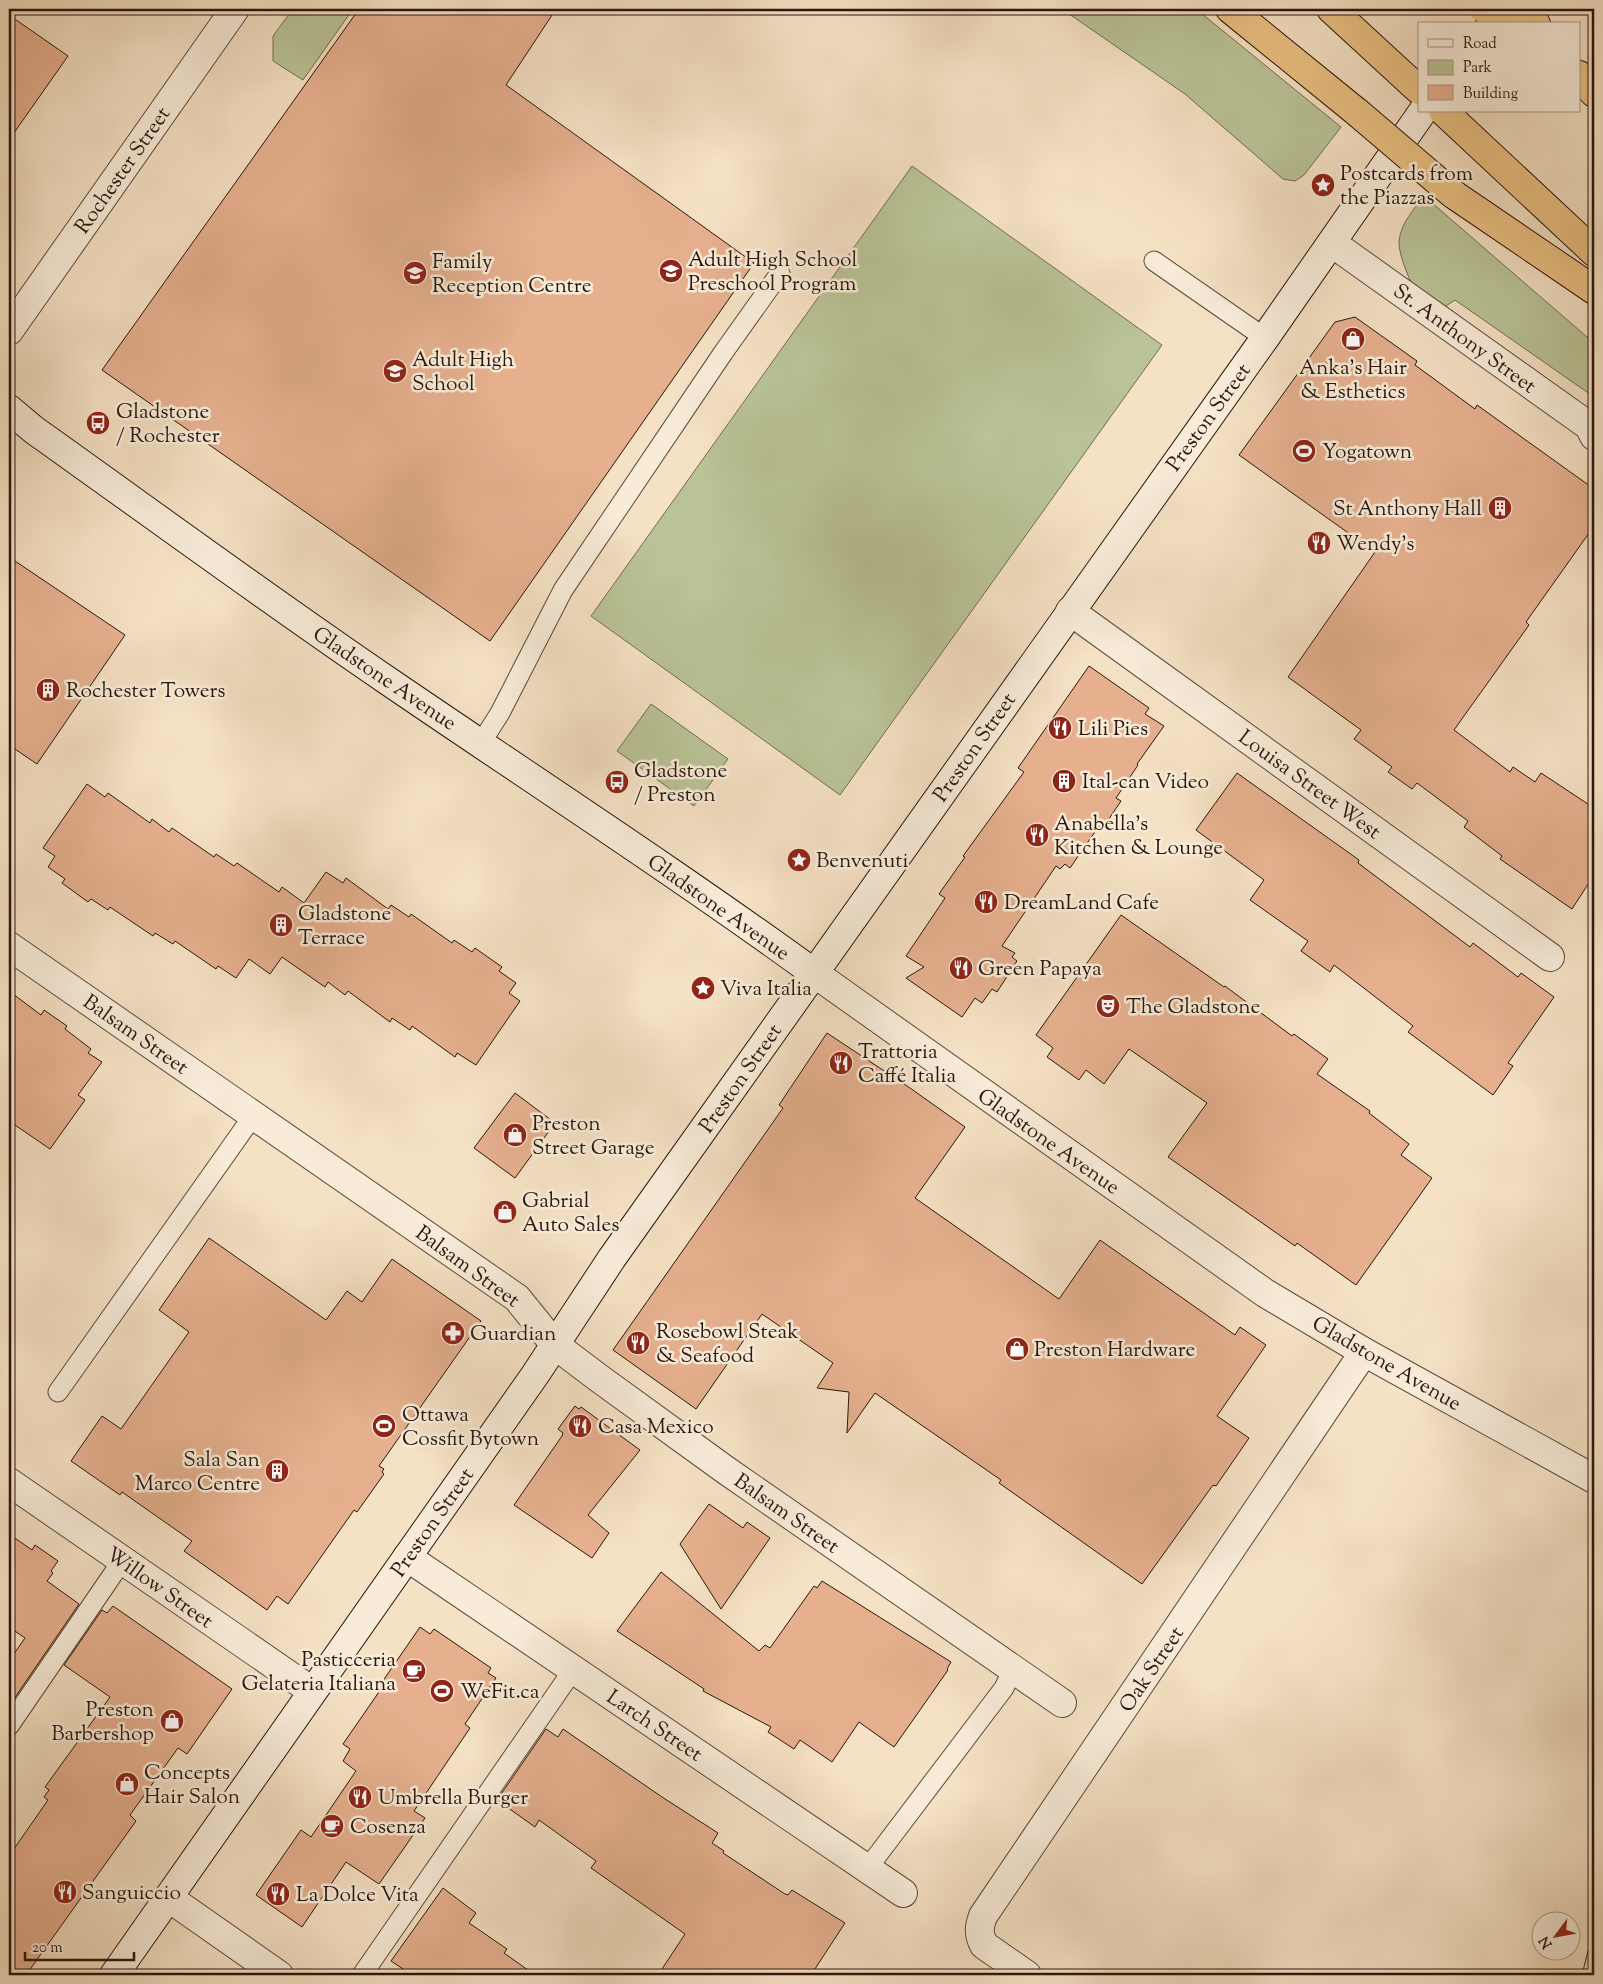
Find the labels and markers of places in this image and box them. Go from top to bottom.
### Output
place label: Postcards from the Piazzas [1340,160,1473,214]
place icon: Postcards from the Piazzas [1310,172,1336,198]
place label: Adult High School Preschool Program [688,246,857,300]
place label: Family Reception Centre [432,248,591,302]
school or university icon: Adult High School Preschool Program [658,258,684,284]
school or university icon: Family Reception Centre [402,260,428,286]
shop icon: Anka's Hair & Esthetics [1340,326,1366,352]
place label: Adult High School [412,346,514,400]
place label: Anka's Hair & Esthetics [1299,354,1407,408]
school or university icon: Adult High School [382,358,408,384]
place label: Gladstone / Rochester [116,398,220,452]
bus stop icon: Gladstone / Rochester [85,410,111,436]
sports icon: Yogatown [1291,438,1317,464]
place label: Yogatown [1322,438,1412,468]
place label: St Anthony Hall [1333,495,1482,525]
building icon: St Anthony Hall [1487,495,1513,521]
restaurant icon: Wendy's [1306,530,1332,556]
place label: Wendy's [1336,530,1415,560]
building icon: Rochester Towers [35,677,61,703]
place label: Rochester Towers [66,677,226,707]
restaurant icon: Lili Pies [1047,715,1073,741]
place label: Lili Pies [1078,715,1148,745]
place label: Gladstone / Preston [634,757,727,811]
building icon: Ital-can Video [1051,768,1077,794]
place label: Ital-can Video [1082,768,1209,798]
bus stop icon: Gladstone / Preston [604,769,630,795]
place label: Anabella's Kitchen & Lounge [1054,810,1223,864]
restaurant icon: Anabella's Kitchen & Lounge [1024,822,1050,848]
place icon: Benvenuti [786,847,812,873]
place label: Benvenuti [816,847,908,877]
restaurant icon: DreamLand Cafe [973,889,999,915]
place label: DreamLand Cafe [1004,889,1159,919]
place label: Gladstone Terrace [298,900,391,954]
building icon: Gladstone Terrace [268,912,294,938]
restaurant icon: Green Papaya [948,955,974,981]
place label: Green Papaya [978,955,1102,985]
place icon: Viva Italia [690,975,716,1001]
place label: Viva Italia [720,975,812,1005]
theatre icon: The Gladstone [1095,993,1121,1019]
place label: The Gladstone [1126,993,1260,1023]
place label: Trattoria Caffé Italia [858,1038,956,1092]
restaurant icon: Trattoria Caffé Italia [828,1050,854,1076]
place label: Preston Street Garage [532,1110,654,1164]
shop icon: Preston Street Garage [502,1122,528,1148]
place label: Gabrial Auto Sales [522,1187,619,1241]
shop icon: Gabrial Auto Sales [492,1199,518,1225]
place label: Rosebowl Steak & Seafood [656,1318,799,1372]
pharmacy icon: Guardian [440,1320,466,1346]
place label: Guardian [470,1320,556,1350]
restaurant icon: Rosebowl Steak & Seafood [625,1330,651,1356]
shop icon: Preston Hardware [1004,1336,1030,1362]
place label: Preston Hardware [1034,1336,1195,1366]
place label: Ottawa Cossfit Bytown [402,1401,539,1455]
sports icon: Ottawa Cossfit Bytown [371,1413,397,1439]
restaurant icon: Casa Mexico [567,1413,593,1439]
place label: Casa Mexico [598,1413,714,1443]
place label: Sala San Marco Centre [135,1446,260,1500]
building icon: Sala San Marco Centre [264,1458,290,1484]
place label: Pasticceria Gelateria Italiana [242,1646,396,1700]
cafe icon: Pasticceria Gelateria Italiana [401,1658,427,1684]
sports icon: WeFit.ca [429,1678,455,1704]
place label: WeFit.ca [460,1678,540,1708]
place label: Preston Barbershop [51,1696,154,1750]
shop icon: Preston Barbershop [159,1708,185,1734]
place label: Concepts Hair Salon [144,1759,240,1813]
shop icon: Concepts Hair Salon [114,1771,140,1797]
restaurant icon: Umbrella Burger [347,1784,373,1810]
place label: Umbrella Burger [378,1784,528,1814]
cafe icon: Cosenza [319,1813,345,1839]
place label: Cosenza [350,1813,426,1843]
restaurant icon: Sanguiccio [52,1879,78,1905]
place label: Sanguiccio [82,1879,181,1909]
restaurant icon: La Dolce Vita [265,1881,291,1907]
place label: La Dolce Vita [296,1881,419,1911]

